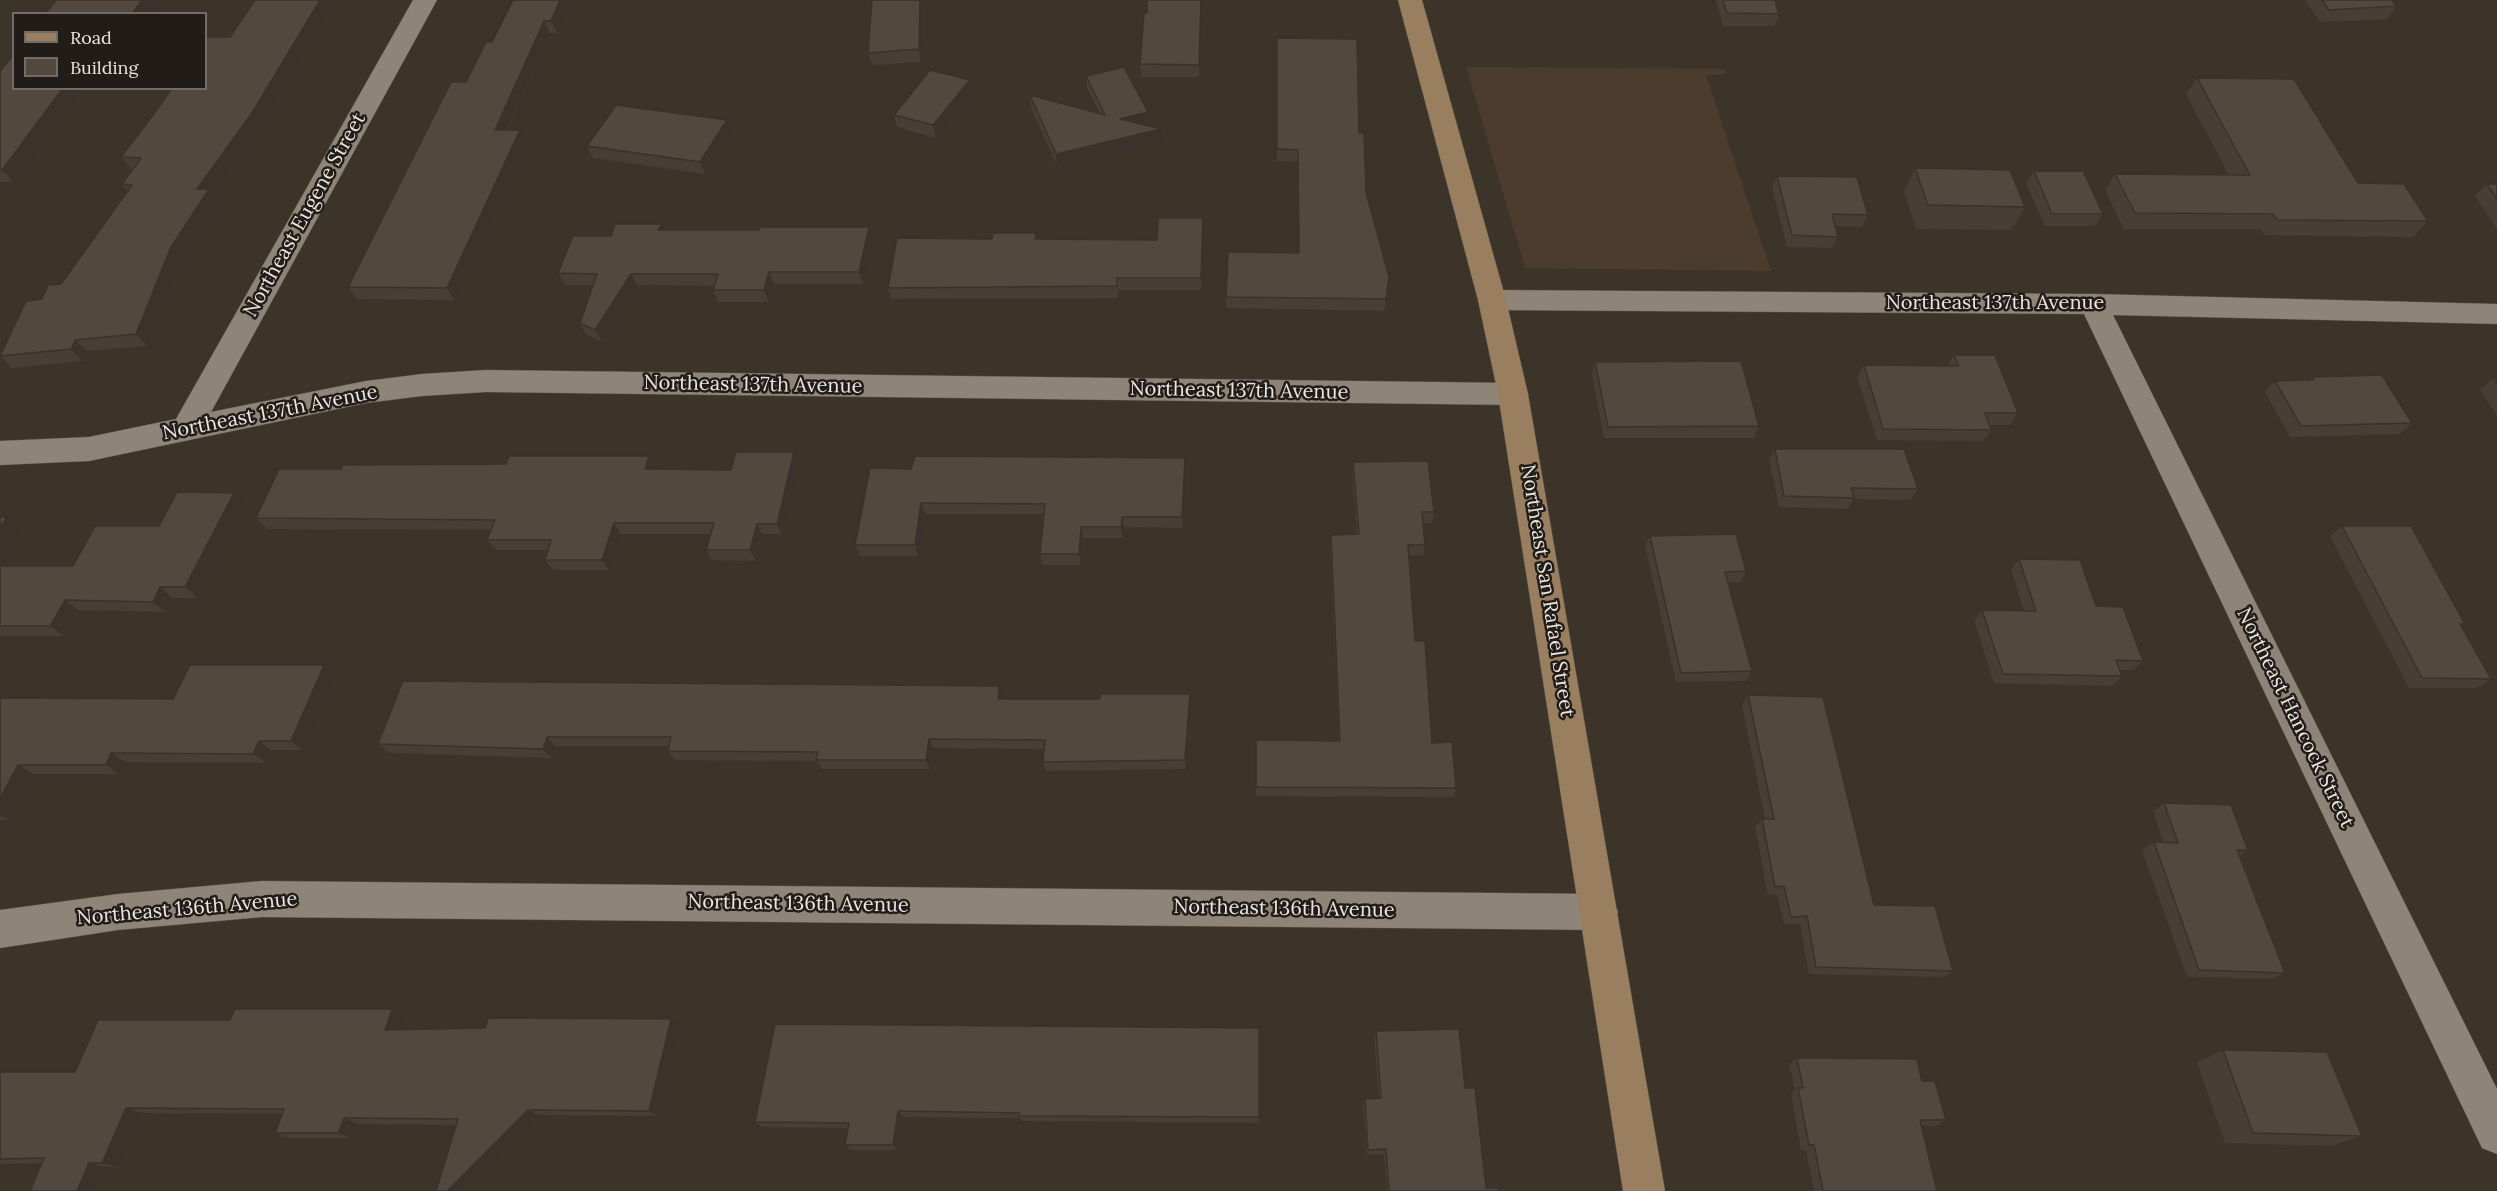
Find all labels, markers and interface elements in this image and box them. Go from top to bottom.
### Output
legend [12,12,207,90]
text: Road [70,26,112,49]
text: Building [70,56,138,79]
street label: Northeast Eugene Street [239,109,371,321]
street label: Northeast 137th Avenue [1886,291,2104,315]
street label: Northeast 137th Avenue [643,371,863,399]
street label: Northeast 137th Avenue [1129,377,1349,405]
street label: Northeast 137th Avenue [160,380,380,446]
street label: Northeast San Rafael Street [1515,463,1579,719]
street label: Northeast Hancock Street [2231,604,2359,832]
street label: Northeast 136th Avenue [76,887,298,931]
street label: Northeast 136th Avenue [687,890,909,918]
street label: Northeast 136th Avenue [1173,895,1395,923]

